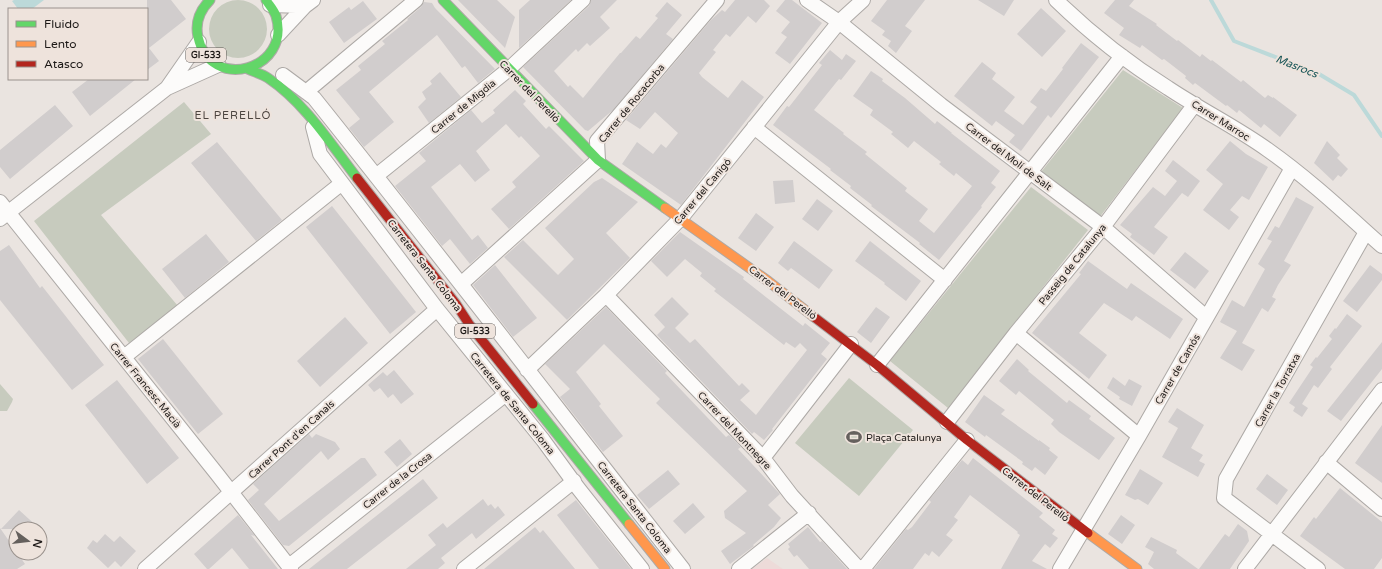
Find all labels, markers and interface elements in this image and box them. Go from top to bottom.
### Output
legend [8,8,148,80]
text: Fluido [44,17,79,31]
text: Lento [44,37,77,51]
road number: GI-533 [186,48,226,62]
water label: Masrocs [1274,52,1320,81]
text: Atasco [44,57,83,71]
street label: Carrer del Perelló [497,58,562,125]
street label: Carrer de Rocacorba [596,62,667,145]
street label: Carrer de Migdia [429,77,498,136]
street label: Carrer Marroc [1189,98,1252,144]
district label: EL PERELLÓ [194,108,272,122]
street label: Carrer del Molí de Salt [963,120,1054,193]
street label: Carrer del Canigó [672,156,734,227]
street label: Carretera Santa Coloma [385,217,464,314]
street label: Passeig de Catalunya [1036,222,1109,308]
street label: Carrer del Perelló [746,263,819,322]
road number: GI-533 [455,324,495,338]
street label: Carrer de Camós [1153,332,1203,407]
street label: Carrer Francesc Macià [107,341,183,431]
street label: Carretera de Santa Coloma [467,350,557,457]
street label: Carrer la Torratxa [1253,352,1303,429]
street label: Carrer del Montnegre [695,389,774,472]
street label: Carrer Pont d'en Canals [246,398,337,482]
sports icon: Plaça Catalunya [845,428,863,446]
place label: Plaça Catalunya [866,432,942,444]
street label: Carrer de la Crosa [361,450,435,512]
street label: Carretera Santa Coloma [595,459,674,556]
street label: Carrer del Perelló [999,465,1071,525]
north arrow [8,521,48,561]
text: N [30,538,45,549]

